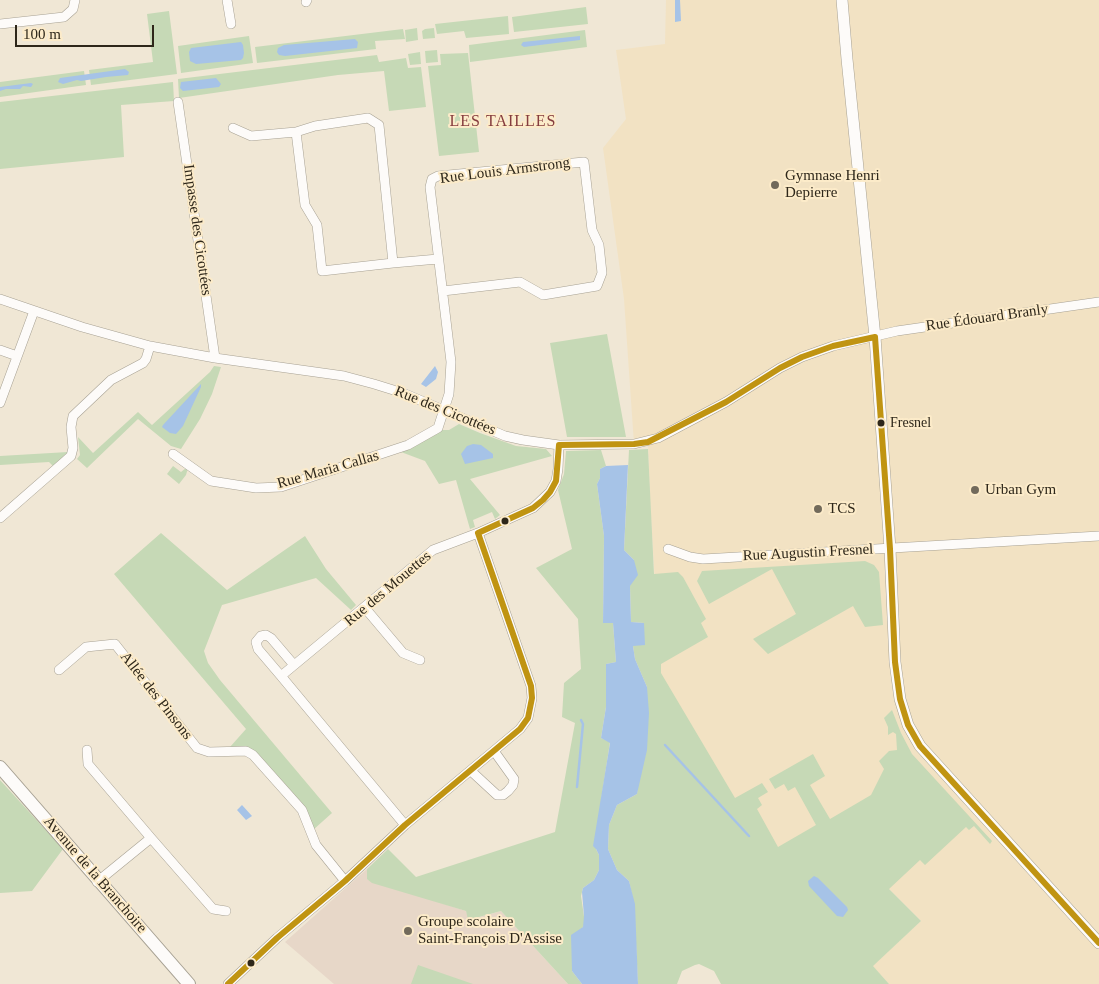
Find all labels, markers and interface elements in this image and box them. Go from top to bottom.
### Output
scale bar [18,15,156,47]
text: 100 m [23,26,61,42]
district label: LES TAILLES [448,112,558,132]
street label: Rue Louis Armstrong [439,154,571,188]
street label: Impasse des Cicottées [179,163,215,297]
place label: Gymnase Henri Depierre [785,167,880,202]
marker: Gymnase Henri Depierre [769,179,781,191]
street label: Rue Édouard Branly [925,301,1049,335]
street label: Rue des Cicottées [392,383,498,439]
place label: Fresnel [890,415,931,431]
marker: Fresnel [876,418,886,428]
street label: Rue Maria Callas [275,447,381,493]
place label: Urban Gym [985,481,1056,499]
marker: Urban Gym [969,484,981,496]
place label: TCS [828,500,856,518]
marker: TCS [812,503,824,515]
unlabelled marker [500,516,510,526]
street label: Rue Augustin Fresnel [742,541,874,565]
street label: Rue des Mouettes [341,548,435,630]
street label: Allée des Pinsons [116,648,196,744]
street label: Avenue de la Branchoire [40,813,150,937]
place label: Groupe scolaire Saint-François D'Assise [418,913,562,948]
marker: Groupe scolaire Saint-François D'Assise [402,925,414,937]
unlabelled marker [246,958,256,968]

